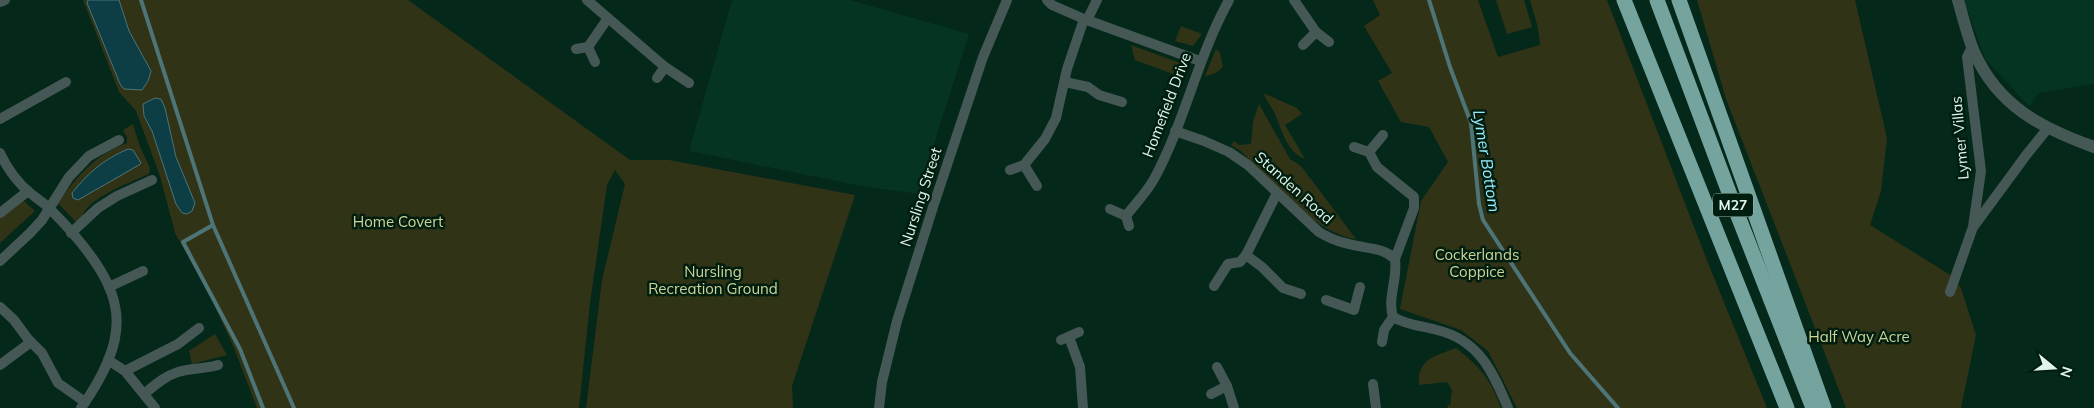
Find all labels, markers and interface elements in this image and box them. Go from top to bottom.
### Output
street label: Homefield Drive [1138,50,1195,160]
street label: Lymer Villas [1946,95,1973,181]
water label: Lymer Bottom [1469,108,1505,214]
street label: Nursling Street [896,145,945,249]
street label: Standen Road [1251,147,1337,228]
road number: M27 [1713,194,1753,216]
park label: Home Covert [353,212,443,231]
park label: Cockerlands Coppice [1435,245,1519,281]
park label: Nursling Recreation Ground [648,262,778,298]
park label: Half Way Acre [1808,327,1910,346]
north arrow [2029,343,2079,393]
text: N [2056,364,2077,380]

